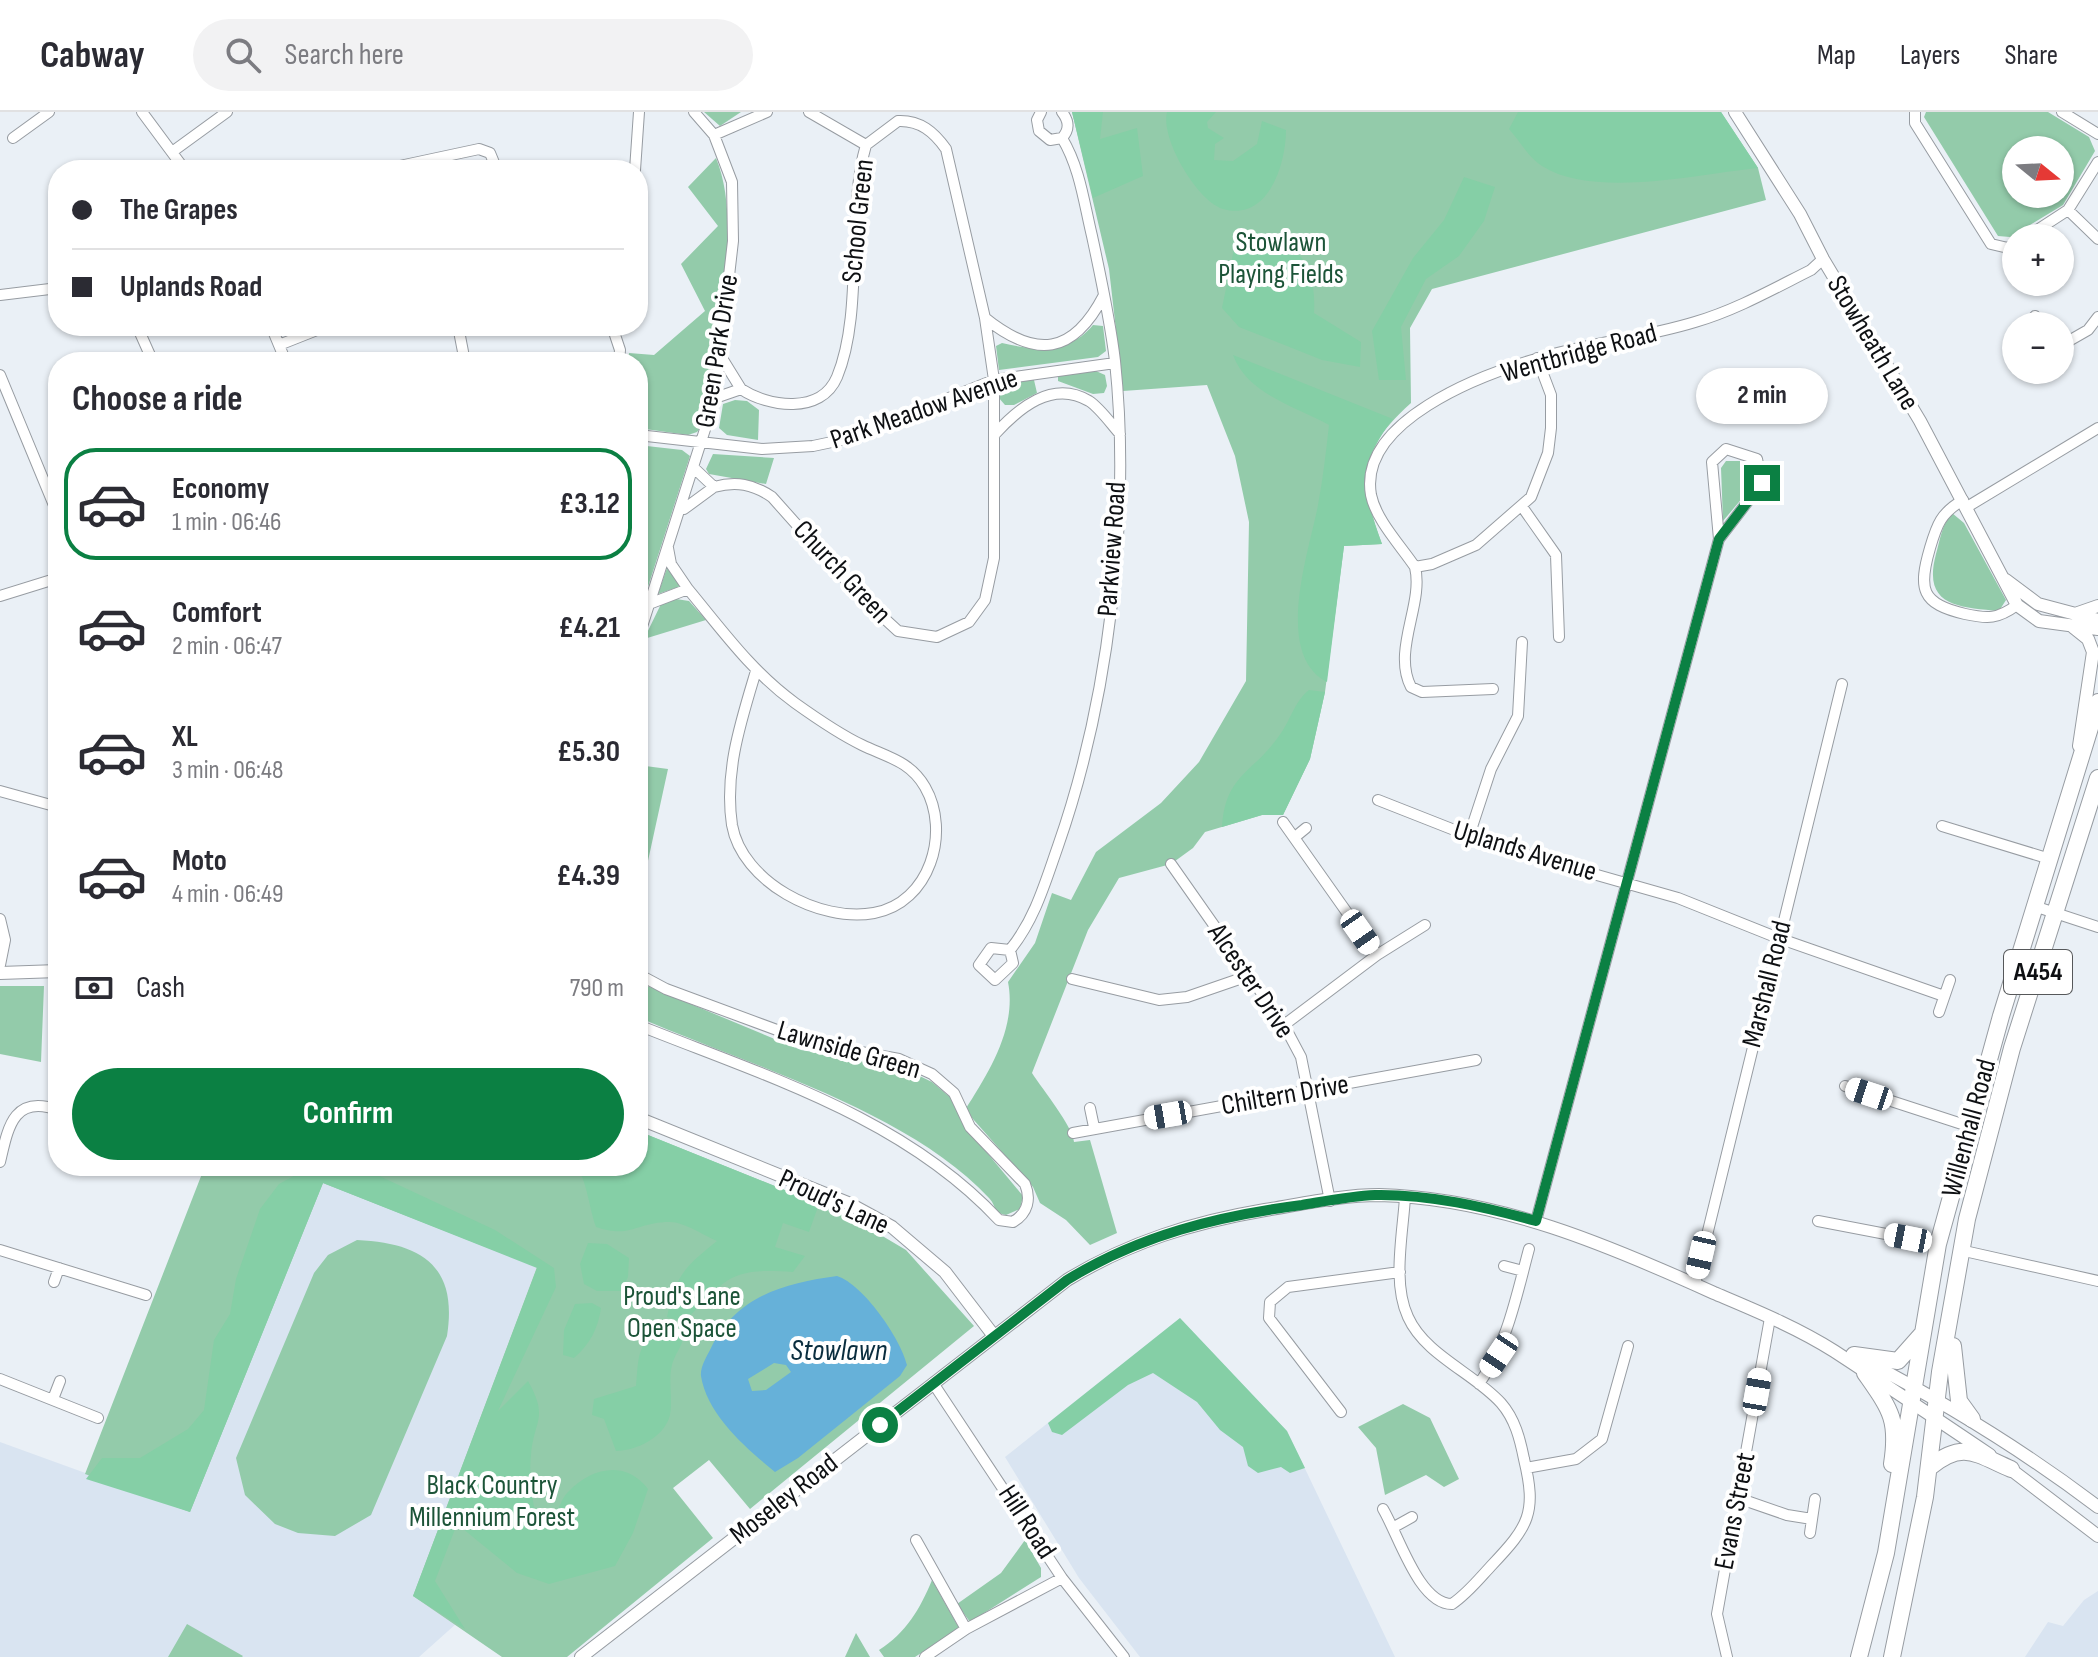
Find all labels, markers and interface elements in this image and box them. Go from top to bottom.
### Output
search box [193,19,753,91]
text: Cabway [40,33,145,78]
icon: search [221,33,265,77]
text: Search here [285,37,404,73]
text: Map [1817,39,1856,72]
text: Layers [1900,39,1960,72]
text: Share [2004,39,2058,72]
north arrow [2002,136,2074,208]
map controls [2002,136,2074,384]
street label: School Green [835,158,881,284]
text: The Grapes [120,192,238,228]
button: + [2002,224,2074,296]
park label: Stowlawn Playing Fields [1218,226,1344,291]
text: Uplands Road [120,269,262,305]
street label: Stowheath Lane [1820,270,1926,416]
street label: Green Park Drive [689,272,745,430]
button: − [2002,312,2074,384]
street label: Wentbridge Road [1498,316,1660,390]
street label: Park Meadow Avenue [826,362,1022,456]
callout: 2 min [1696,367,1828,423]
text: Choose a ride [72,378,243,421]
text: 2 min [1737,380,1787,411]
route end [1744,465,1780,501]
icon: car [76,468,148,540]
text: Economy [172,471,269,507]
street label: Parkview Road [1091,481,1133,617]
text: £3.12 [559,486,620,522]
text: 1 min · 06:46 [172,507,282,538]
street label: Church Green [786,514,898,630]
icon: car [76,592,148,664]
text: Comfort [172,595,262,631]
text: £4.21 [558,610,620,646]
text: 2 min · 06:47 [172,631,282,662]
icon: car [76,716,148,788]
text: XL [172,719,198,755]
text: £5.30 [557,734,620,770]
text: 3 min · 06:48 [172,755,283,786]
street label: Uplands Avenue [1449,814,1601,888]
icon: car [76,840,148,912]
text: Moto [172,843,227,879]
text: £4.39 [556,858,620,894]
text: 4 min · 06:49 [172,879,283,910]
car [1336,905,1384,959]
street label: Alcester Drive [1200,917,1301,1044]
street label: Marshall Road [1735,917,1799,1051]
road number: A454 [2004,950,2072,994]
icon: cash [72,966,116,1010]
text: Cash [136,970,185,1006]
text: 790 m [570,973,624,1004]
street label: Lawnside Green [774,1014,924,1086]
street label: Willenhall Road [1935,1055,2003,1201]
button: Confirm [72,1068,624,1160]
street label: Chiltern Drive [1219,1068,1351,1122]
car [1842,1075,1896,1113]
car [1142,1099,1194,1131]
street label: Proud's Lane [774,1162,894,1242]
car [1882,1222,1934,1254]
car [1684,1229,1718,1281]
park label: Proud's Lane Open Space [623,1280,741,1345]
car [1476,1328,1522,1382]
water label: Stowlawn [791,1333,887,1369]
car [1741,1366,1773,1418]
route start [862,1407,898,1443]
street label: Moseley Road [724,1447,844,1551]
street label: Evans Street [1708,1450,1762,1572]
park label: Black Country Millennium Forest [409,1469,575,1534]
street label: Hill Road [991,1479,1063,1565]

